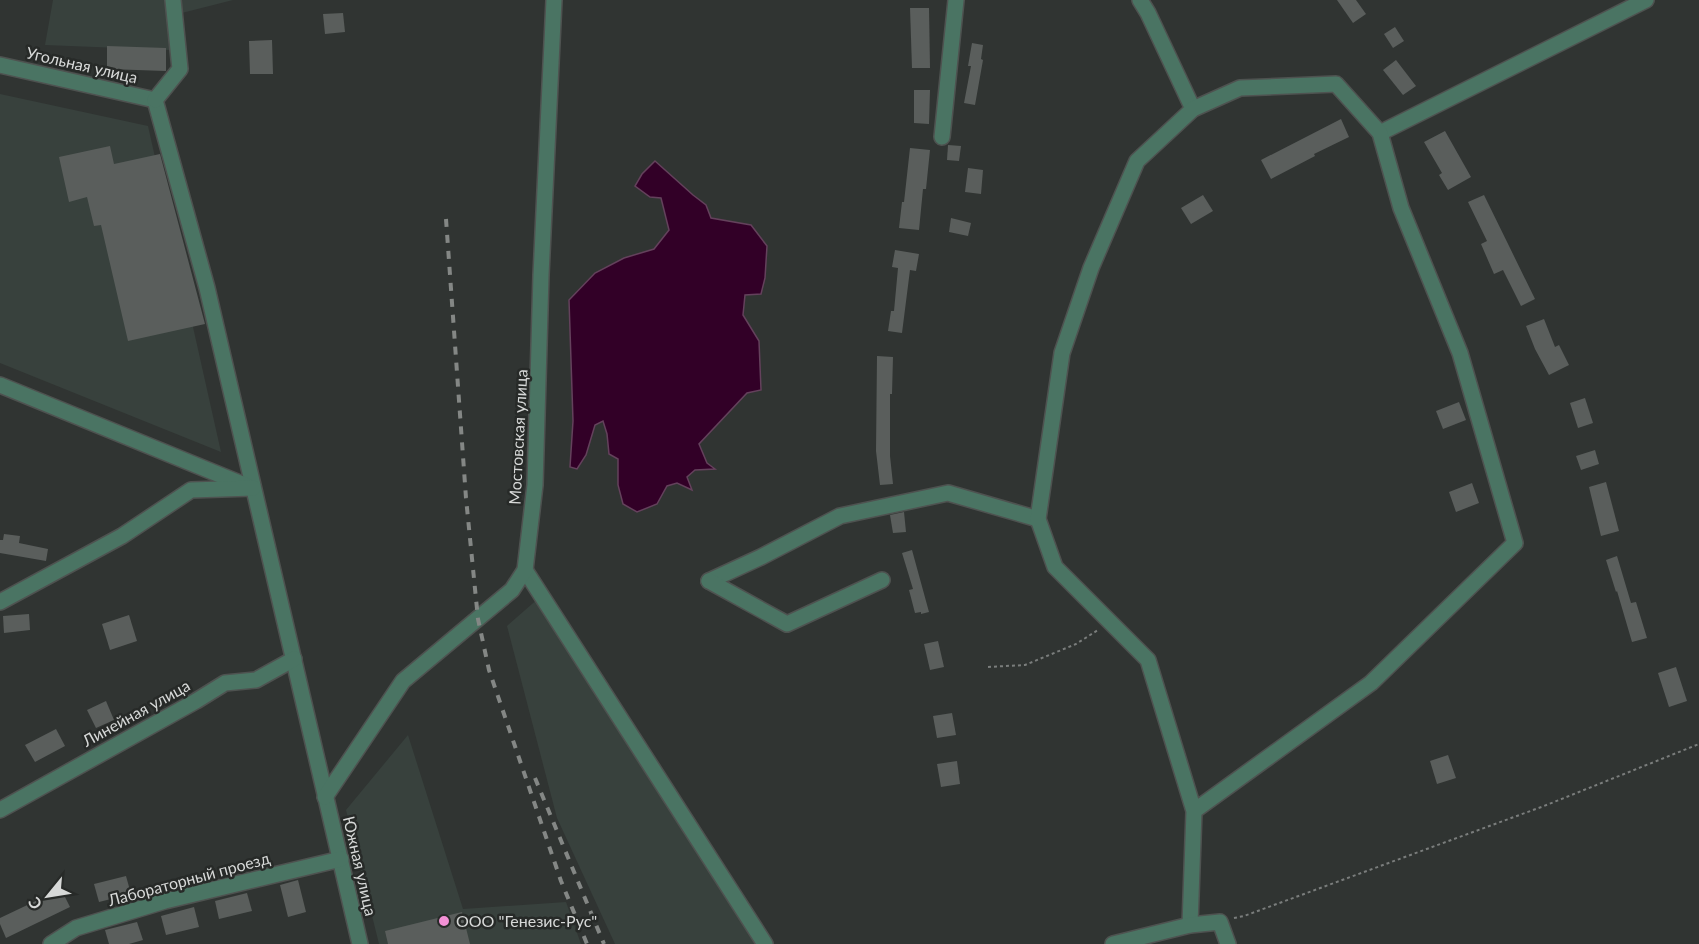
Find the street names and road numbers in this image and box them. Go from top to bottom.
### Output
street label: Угольная улица [25,42,140,87]
street label: Мостовская улица [504,369,531,505]
street label: Линейная улица [78,675,193,750]
street label: Южная улица [340,814,381,918]
street label: Лабораторный проезд [105,848,272,910]

